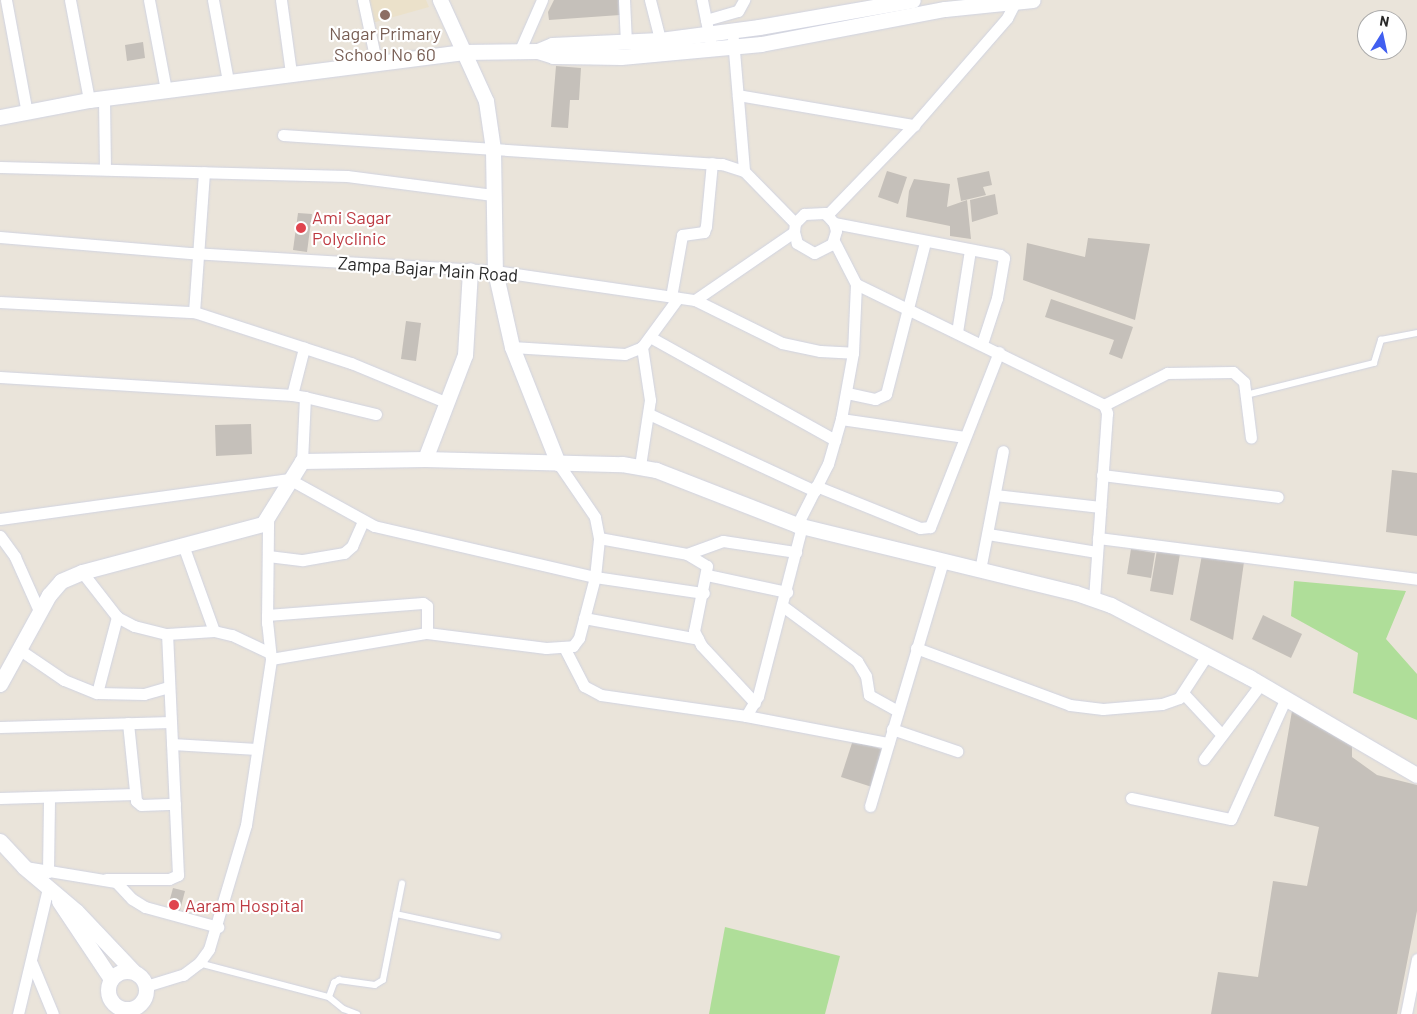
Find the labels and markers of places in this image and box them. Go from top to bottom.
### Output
marker: Nagar Primary School No 60 [379,9,391,21]
place label: Nagar Primary School No 60 [329,23,441,66]
place label: Ami Sagar Polyclinic [312,207,391,250]
marker: Ami Sagar Polyclinic [294,221,308,235]
place label: Aaram Hospital [185,894,304,916]
marker: Aaram Hospital [167,898,181,912]

